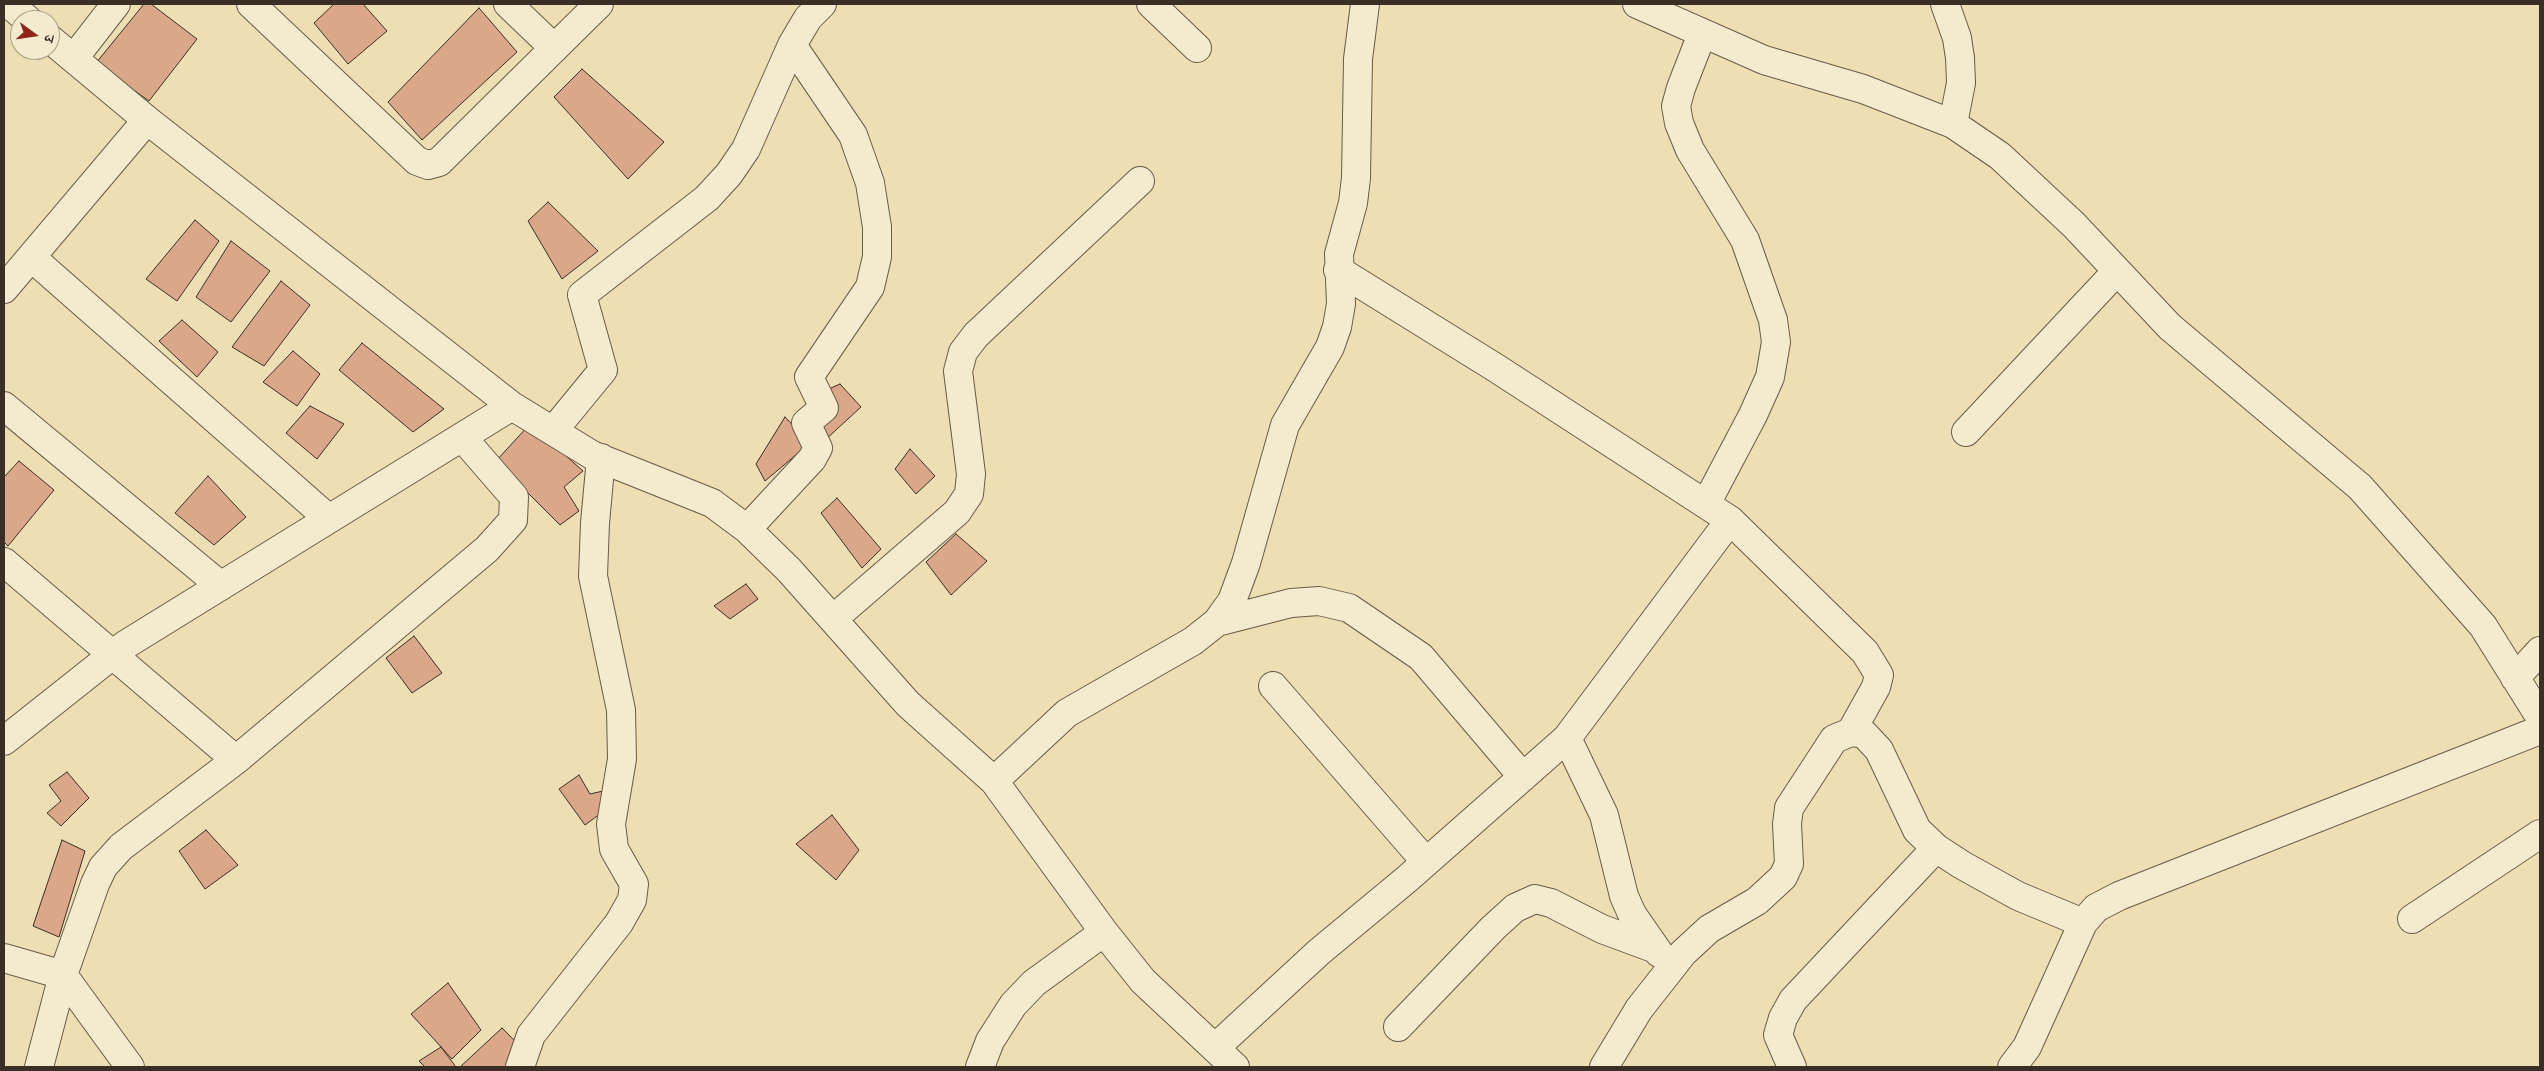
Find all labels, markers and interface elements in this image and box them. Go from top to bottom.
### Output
north arrow [10,10,60,60]
text: उ [41,33,56,44]

